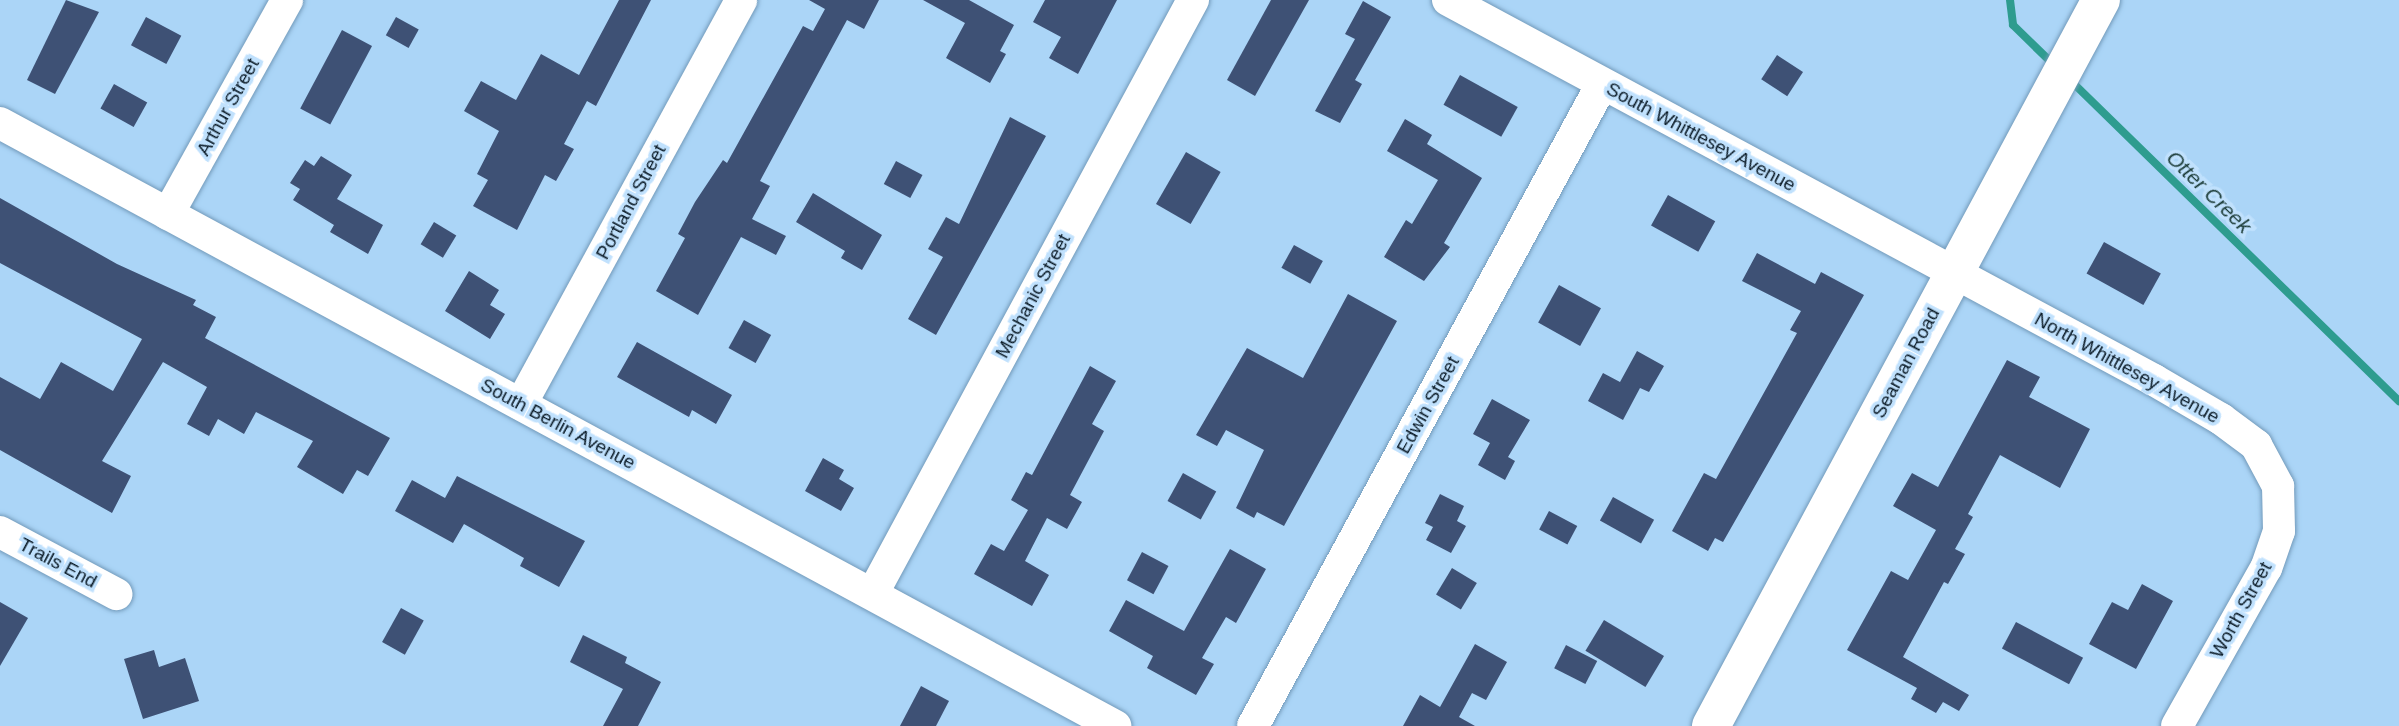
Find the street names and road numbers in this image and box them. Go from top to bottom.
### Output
street label: Arthur Street [192,54,264,160]
street label: South Whittlesey Avenue [1602,77,1800,197]
street label: Portland Street [591,141,671,263]
street label: Mechanic Street [991,230,1075,362]
street label: Seaman Road [1867,304,1945,422]
street label: North Whittlesey Avenue [2030,307,2224,429]
street label: Edwin Street [1392,352,1464,458]
street label: South Berlin Avenue [476,373,640,475]
street label: Trails End [15,533,101,593]
street label: Worth Street [2205,558,2277,662]

